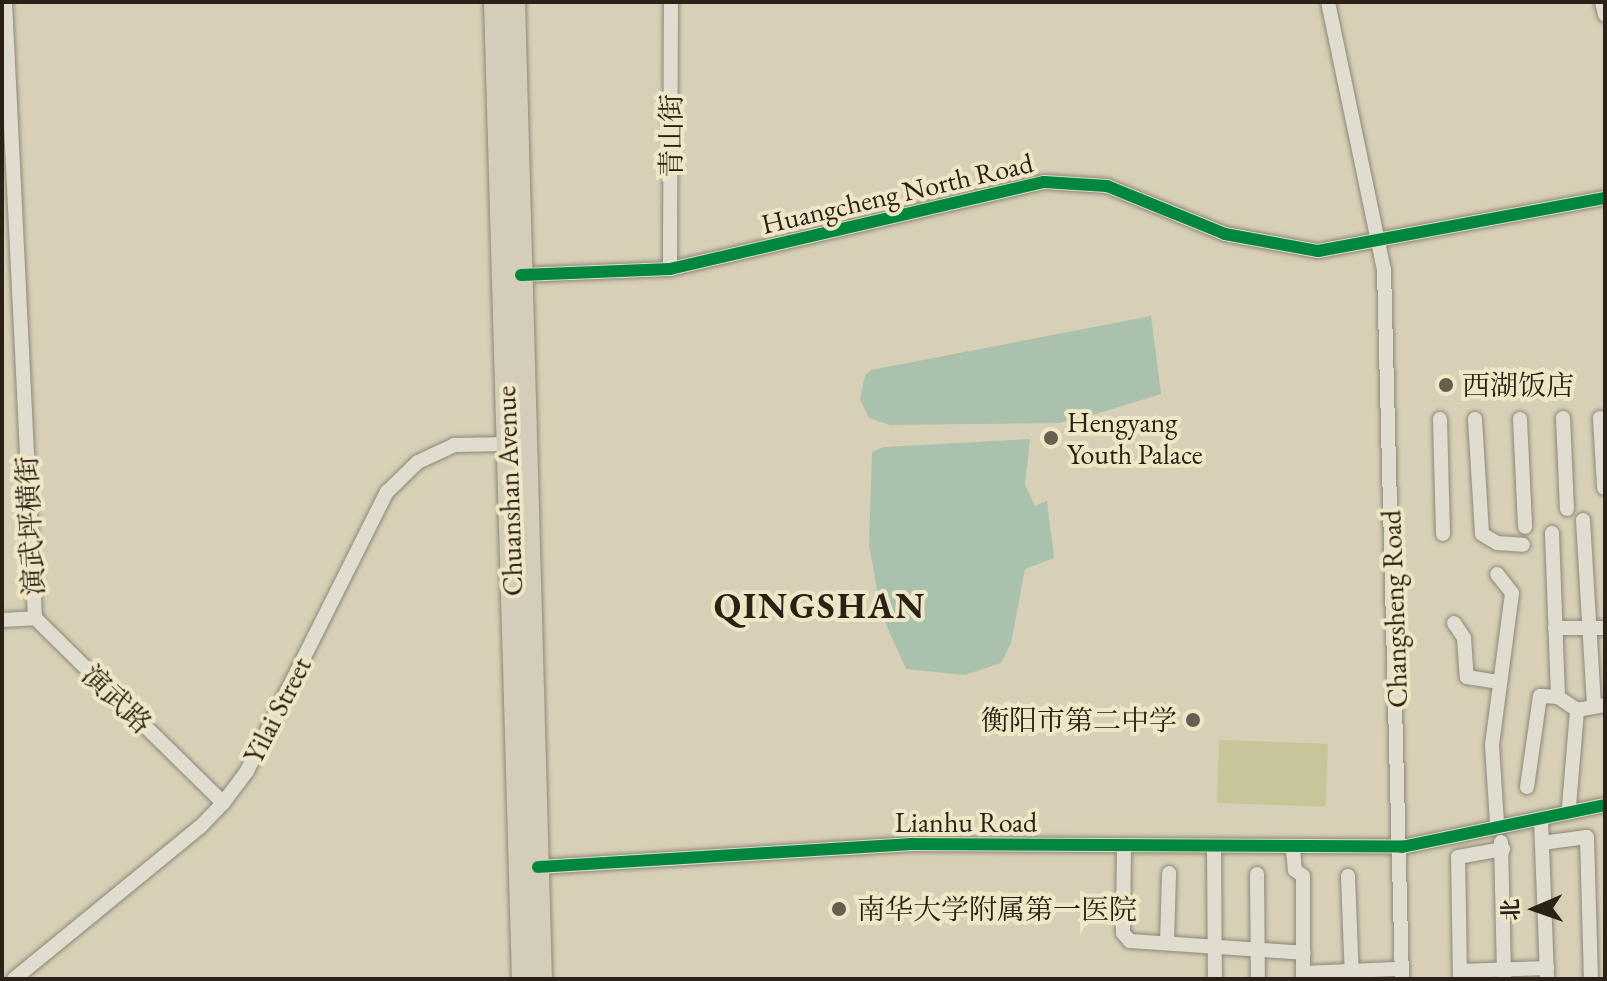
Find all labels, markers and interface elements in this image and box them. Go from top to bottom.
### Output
street label: 青山街 [654,94,688,178]
street label: Huangcheng North Road [758,145,1036,241]
place label: 西湖饭店 [1462,368,1574,402]
marker: 西湖饭店 [1437,376,1455,394]
street label: Chuanshan Avenue [489,385,529,597]
place label: Hengyang Youth Palace [1067,405,1203,471]
marker: Hengyang Youth Palace [1042,429,1060,447]
street label: 演武坪横街 [10,455,50,597]
street label: Changsheng Road [1374,509,1414,709]
district label: QINGSHAN [714,584,926,628]
street label: Yilai Street [236,651,318,769]
street label: 演武路 [75,658,159,740]
place label: 衡阳市第二中学 [981,703,1177,737]
marker: 衡阳市第二中学 [1184,711,1202,729]
street label: Lianhu Road [895,805,1037,839]
north arrow [1495,869,1575,949]
place label: 南华大学附属第一医院 [857,892,1137,926]
marker: 南华大学附属第一医院 [828,898,850,920]
text: 北 [1496,898,1525,921]

